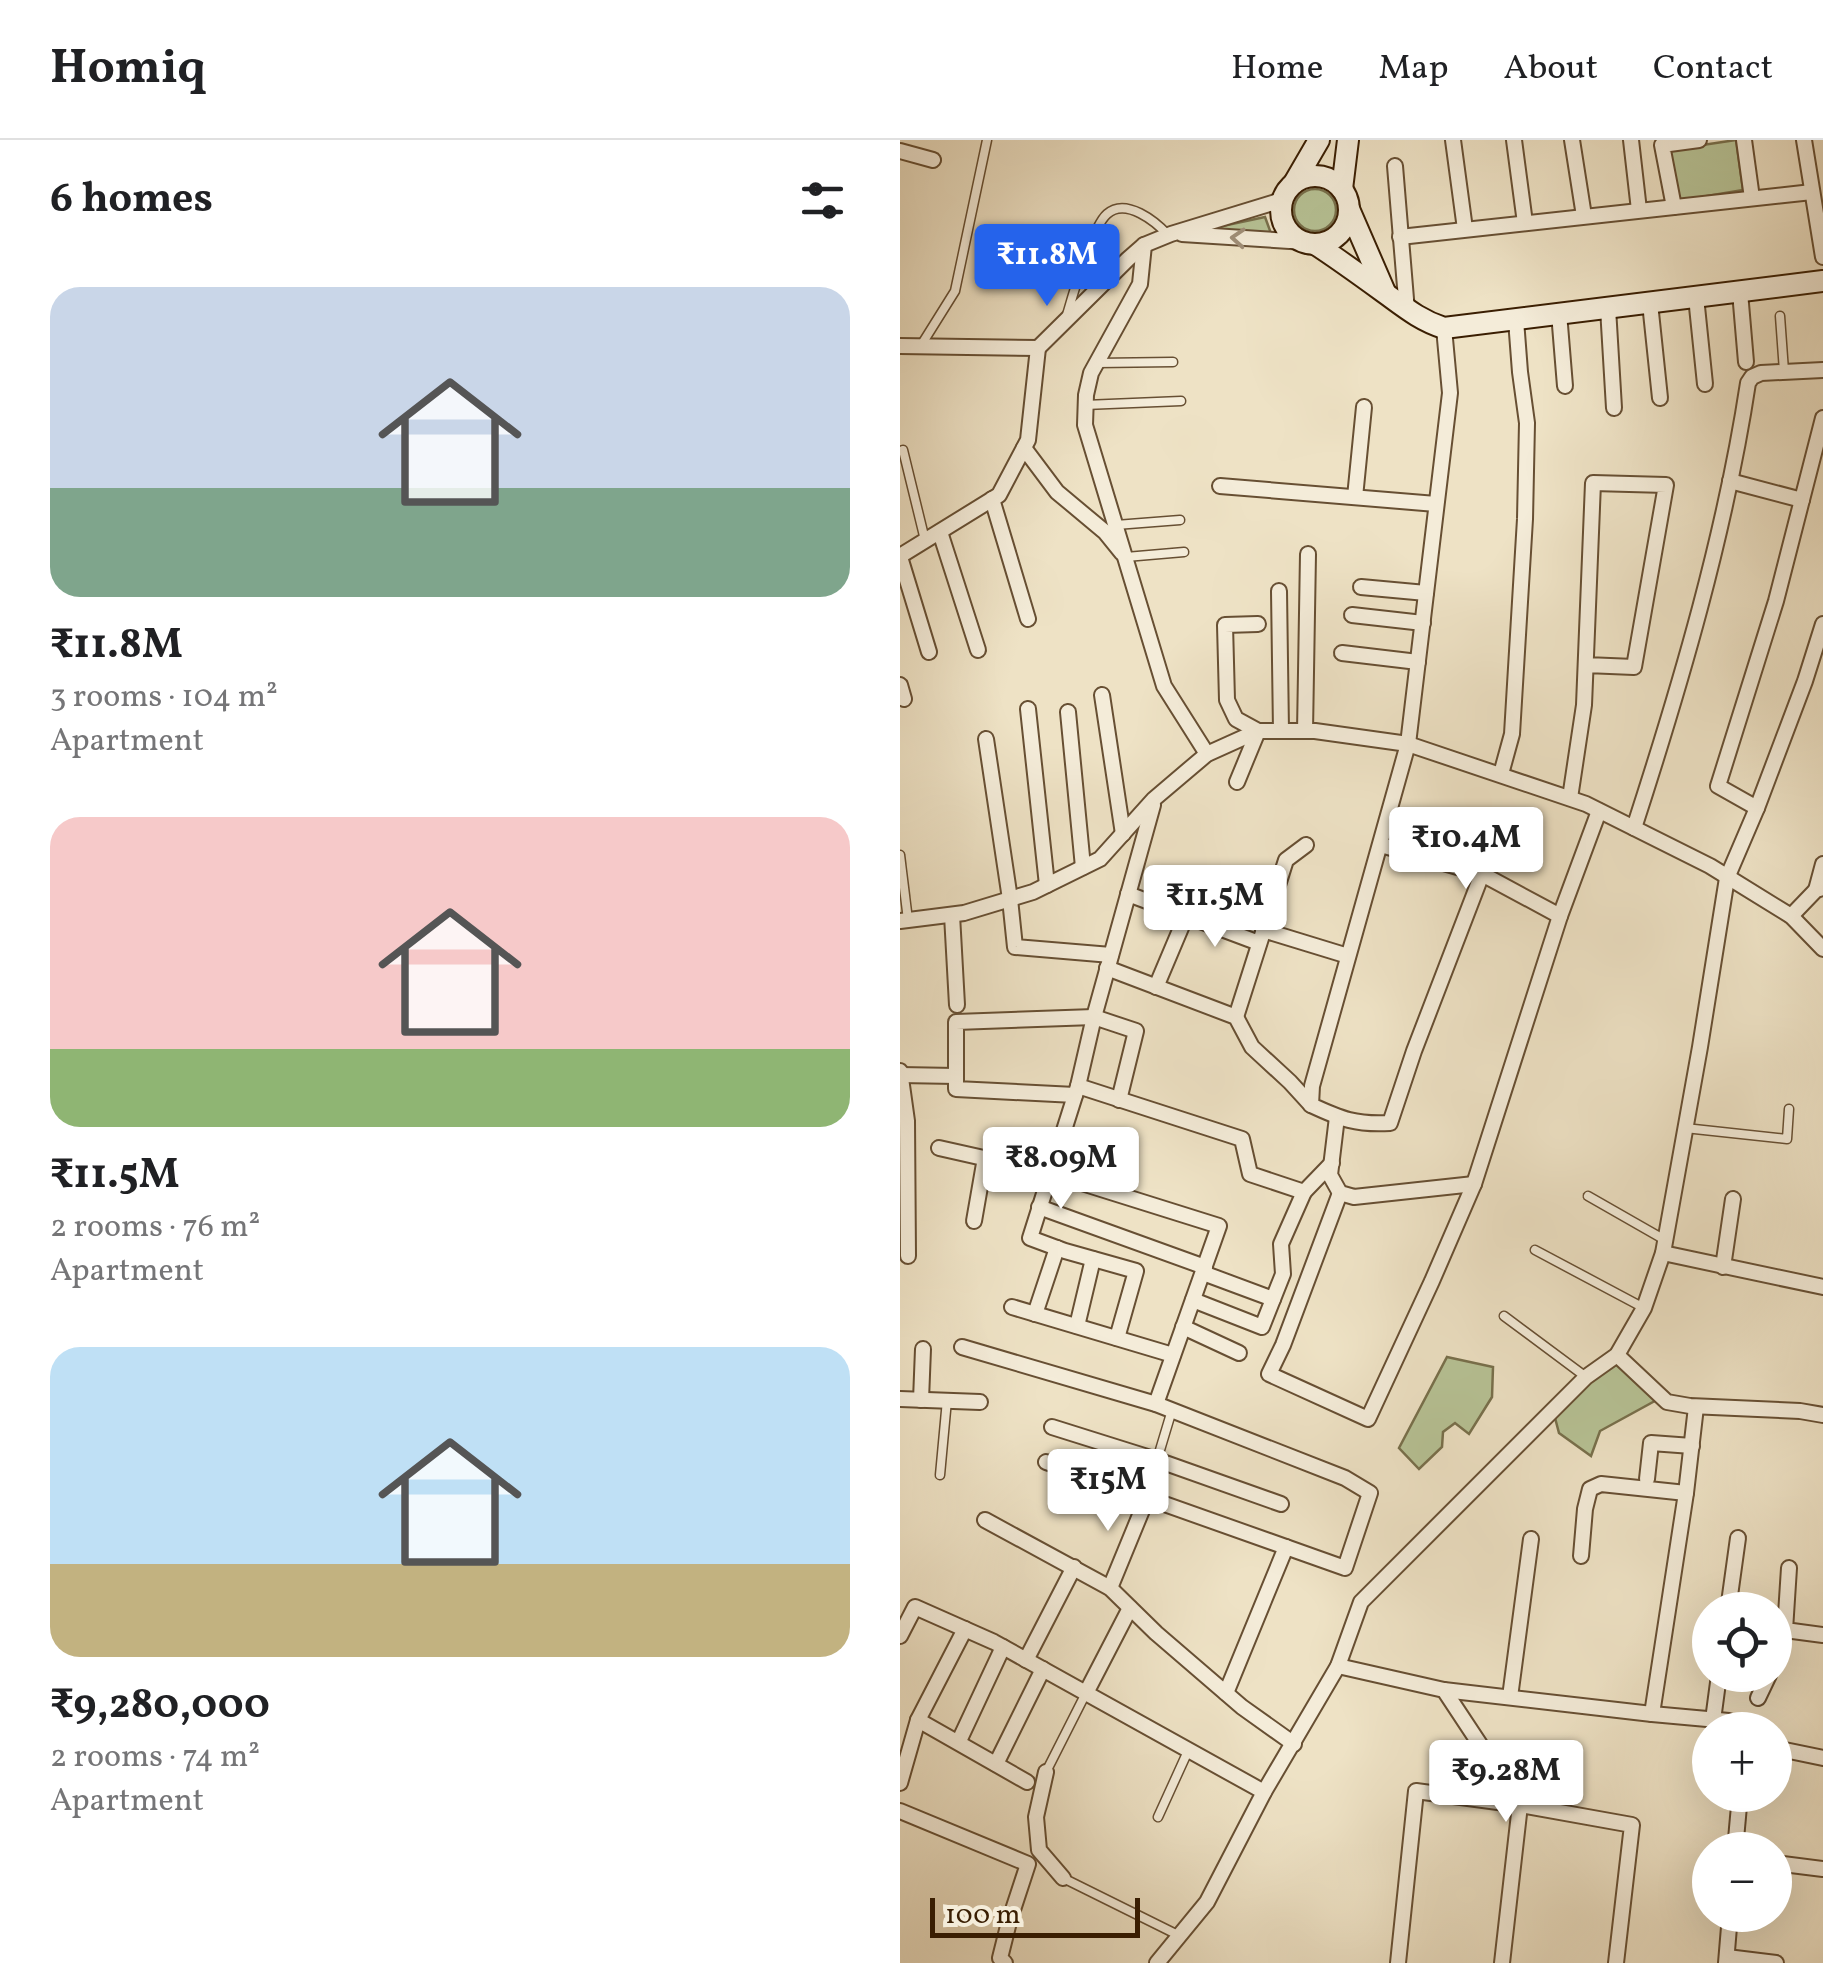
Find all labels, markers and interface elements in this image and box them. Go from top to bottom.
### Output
text: Homiq [50,36,206,103]
text: Home [1231,45,1323,93]
text: Map [1378,45,1449,93]
text: About [1504,45,1598,93]
text: Contact [1653,45,1773,93]
text: 6 homes [50,171,213,230]
icon: filters [795,173,850,228]
pin: ₹11.8M [966,224,1128,309]
one-way arrow [1230,228,1246,249]
text: ₹11.8M [997,234,1097,278]
icon: home [360,352,540,532]
text: ₹11.8M [50,617,182,676]
text: 3 rooms · 104 m² [50,676,278,720]
text: Apartment [50,720,204,764]
pin: ₹10.4M [1385,807,1547,892]
text: ₹10.4M [1411,817,1521,861]
pin: ₹11.5M [1134,865,1296,950]
text: ₹11.5M [1166,875,1264,919]
icon: home [360,882,540,1062]
pin: ₹8.09M [980,1127,1142,1212]
text: ₹8.09M [1005,1137,1117,1181]
text: ₹11.5M [50,1147,179,1206]
text: 2 rooms · 76 m² [50,1206,260,1250]
text: Apartment [50,1250,204,1294]
icon: home [360,1412,540,1592]
pin: ₹15M [1049,1449,1167,1534]
text: ₹15M [1070,1459,1146,1503]
map controls [1692,1592,1792,1932]
button: locate [1692,1592,1792,1692]
text: ₹9,280,000 [50,1677,270,1736]
button: + [1692,1712,1792,1812]
text: 2 rooms · 74 m² [50,1736,260,1780]
pin: ₹9.28M [1425,1740,1587,1825]
text: ₹9.28M [1451,1750,1561,1794]
text: Apartment [50,1780,204,1824]
button: − [1692,1832,1792,1932]
scale bar [930,1893,1140,1938]
text: 100 m [945,1896,1020,1935]

